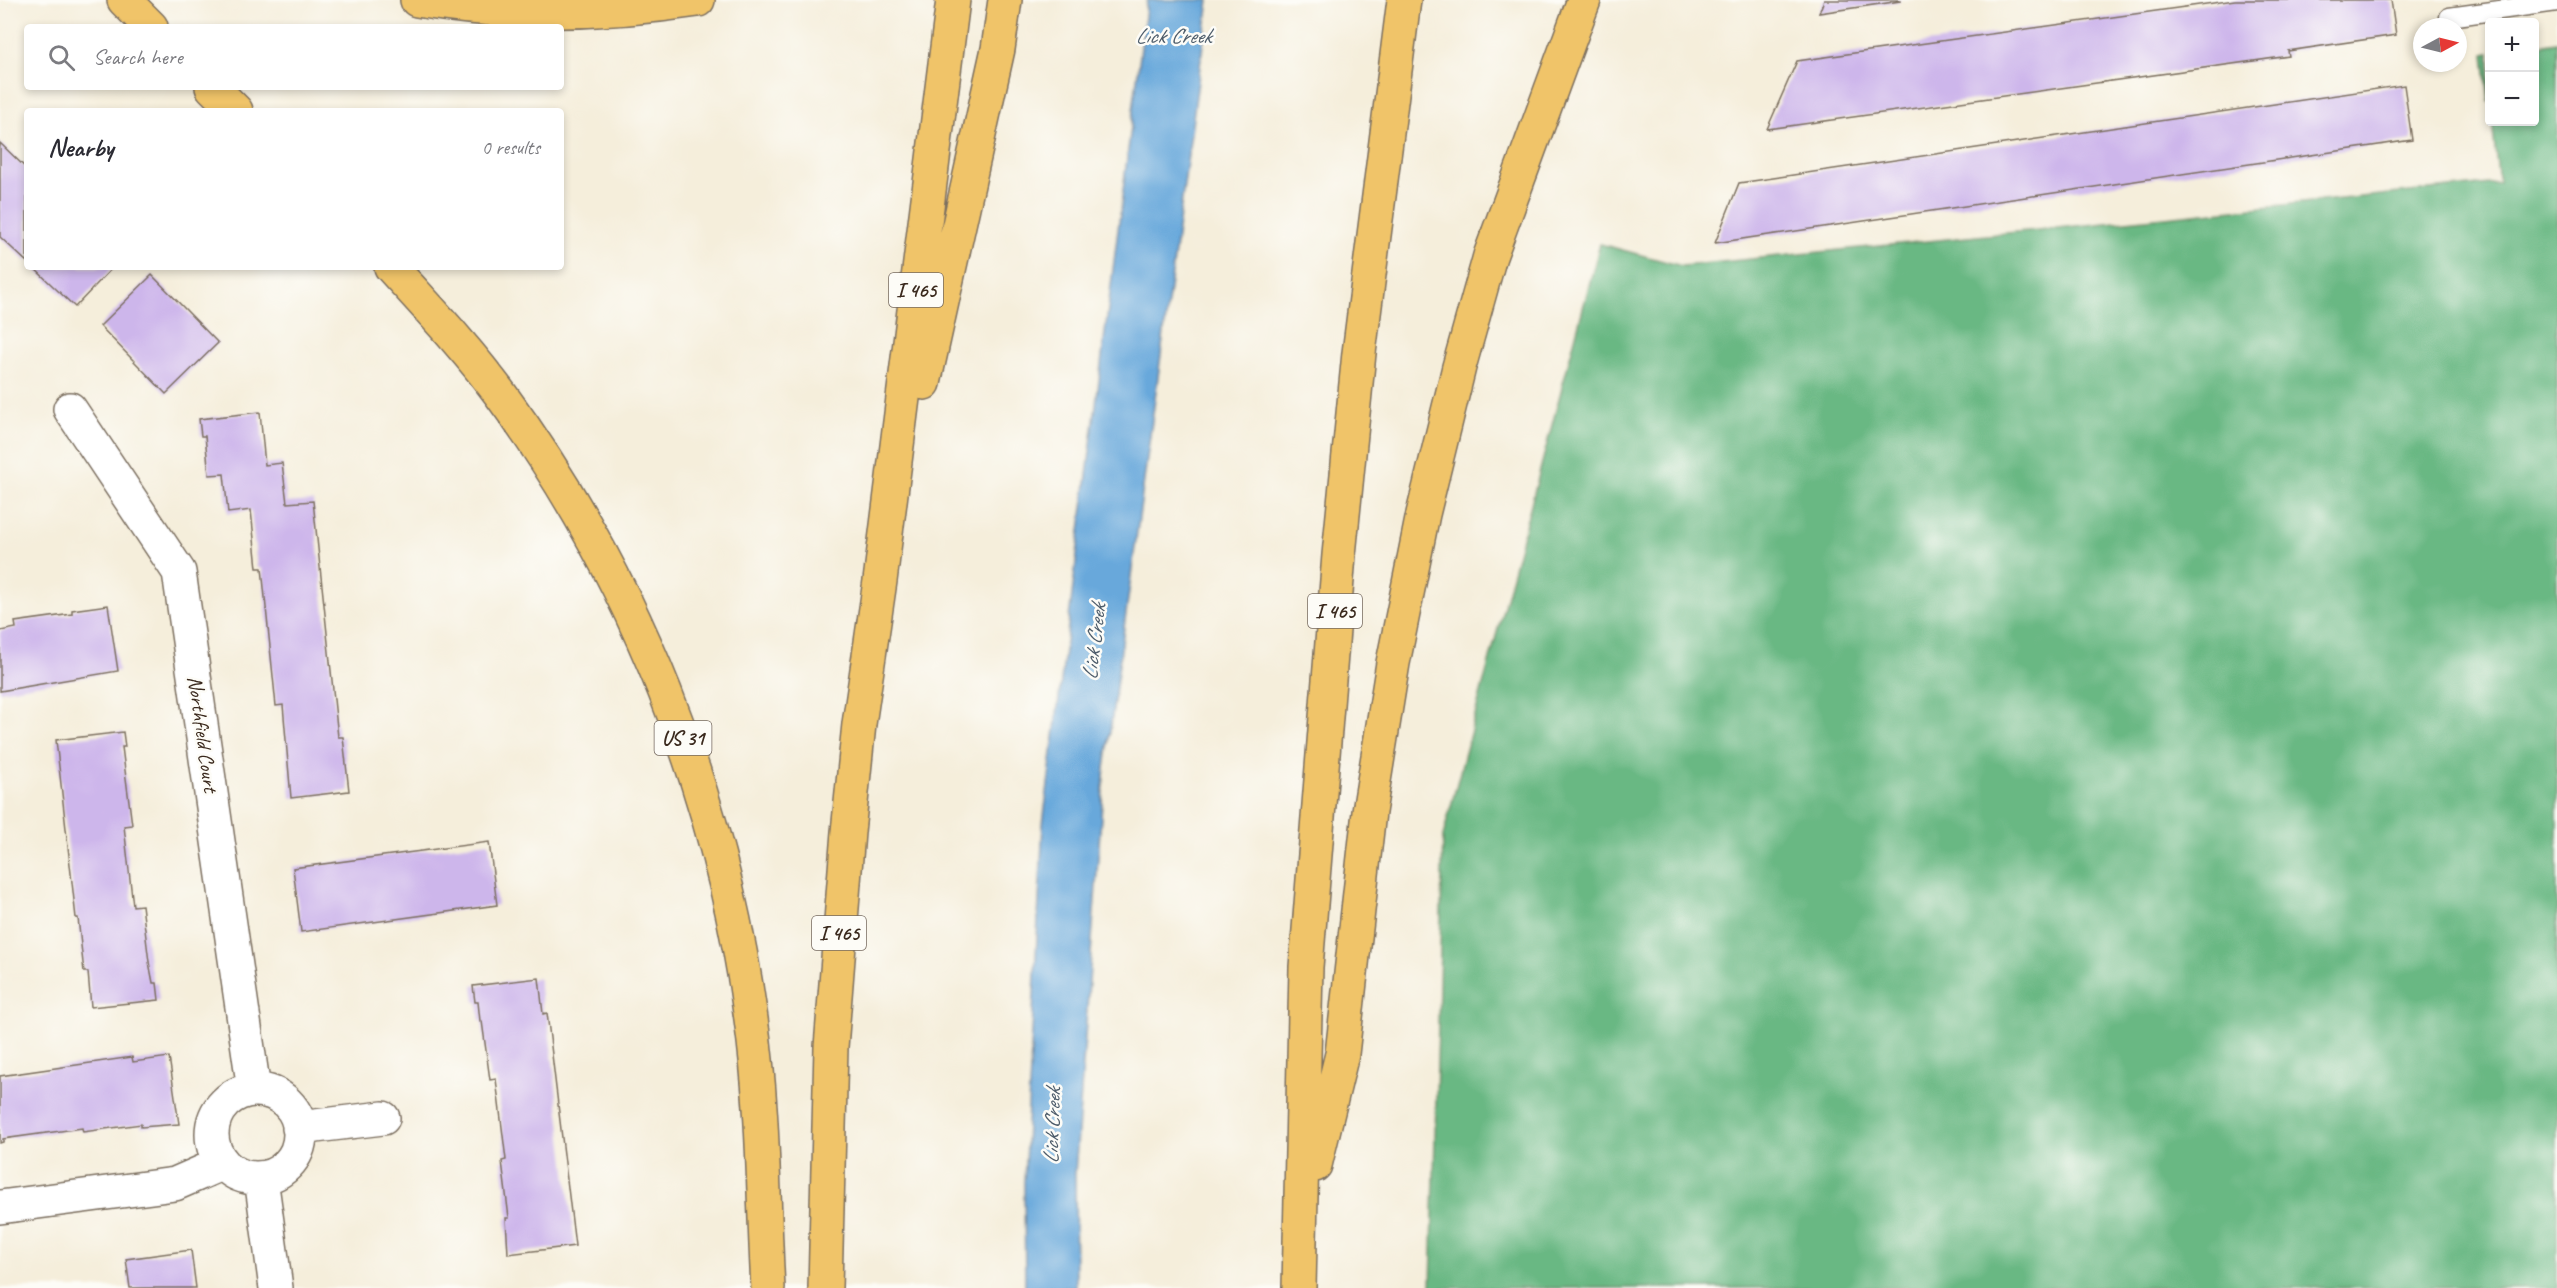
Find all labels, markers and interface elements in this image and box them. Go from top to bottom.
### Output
north arrow [2413,18,2467,72]
map controls [2485,18,2539,126]
button: + [2485,18,2539,72]
water label: Lick Creek [1135,22,1215,50]
search box [24,24,564,90]
icon: search [45,41,78,74]
text: Search here [93,43,183,71]
button: − [2485,72,2539,126]
text: Nearby [48,131,113,164]
text: 0 results [481,135,540,160]
road number: I 465 [889,273,943,307]
road number: I 465 [1308,594,1362,628]
water label: Lick Creek [1075,599,1113,681]
street label: Northfield Court [182,674,224,796]
road number: US 31 [654,721,712,755]
road number: I 465 [812,916,866,950]
water label: Lick Creek [1037,1084,1067,1164]

